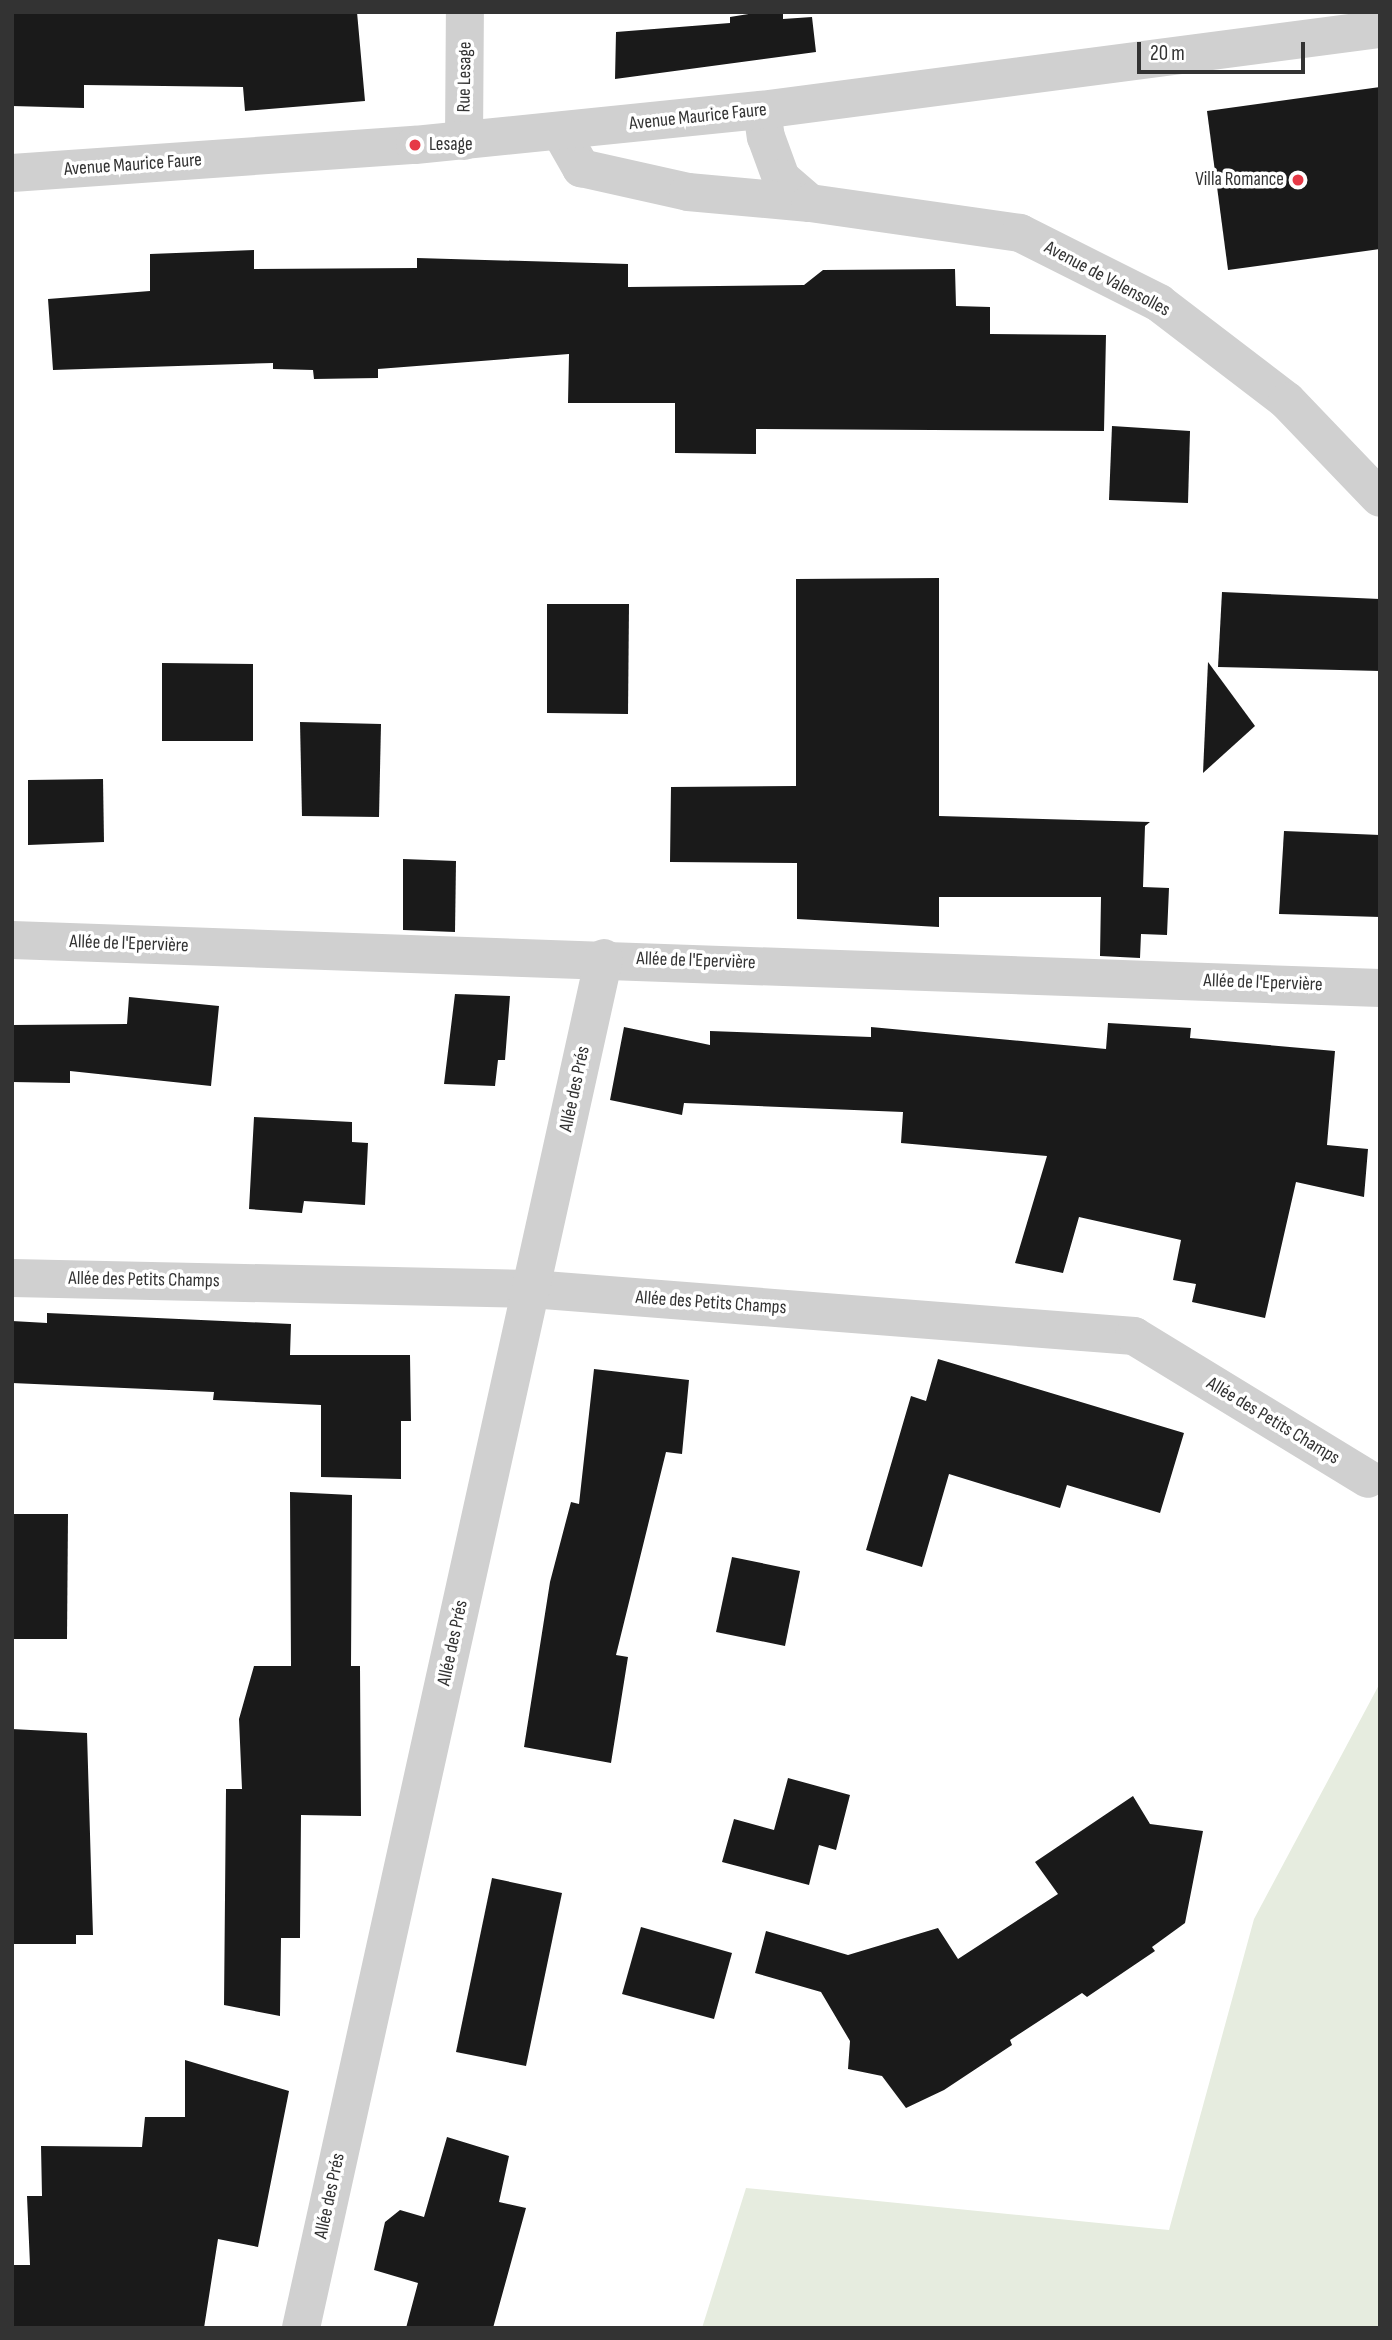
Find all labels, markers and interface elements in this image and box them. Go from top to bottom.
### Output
scale bar [1140,28,1308,72]
street label: Rue Lesage [453,41,477,113]
text: 20 m [1150,41,1185,66]
street label: Avenue Maurice Faure [628,98,768,136]
place label: Lesage [429,134,473,156]
marker: Lesage [407,137,423,153]
street label: Avenue Maurice Faure [63,149,203,181]
place label: Villa Romance [1195,169,1284,191]
marker: Villa Romance [1290,172,1306,188]
street label: Avenue de Valensolles [1040,236,1174,322]
street label: Allée de l'Epervière [69,931,189,957]
street label: Allée de l'Epervière [636,948,756,974]
street label: Allée de l'Epervière [1203,970,1323,996]
street label: Allée des Prés [555,1044,595,1134]
street label: Allée des Petits Champs [68,1267,220,1293]
street label: Allée des Petits Champs [635,1286,787,1320]
street label: Allée des Petits Champs [1202,1372,1344,1470]
street label: Allée des Prés [433,1598,473,1688]
street label: Allée des Prés [310,2151,350,2241]

